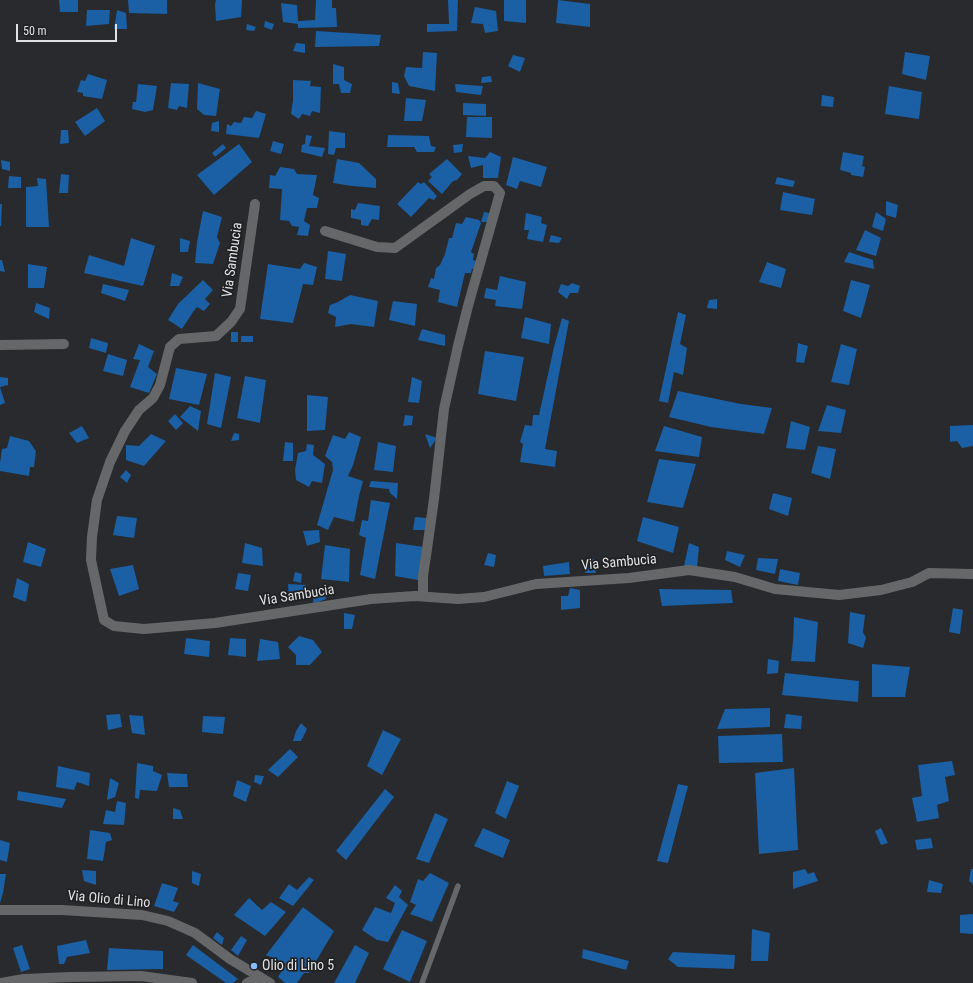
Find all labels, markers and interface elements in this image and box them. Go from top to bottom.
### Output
scale bar [18,16,119,42]
text: 50 m [23,24,47,38]
street label: Via Sambucia [219,221,247,299]
street label: Via Sambucia [581,551,657,575]
street label: Via Sambucia [258,582,336,610]
street label: Via Olio di Lino [67,888,151,912]
place label: Olio di Lino 5 [262,958,334,974]
marker: Olio di Lino 5 [249,961,259,971]

